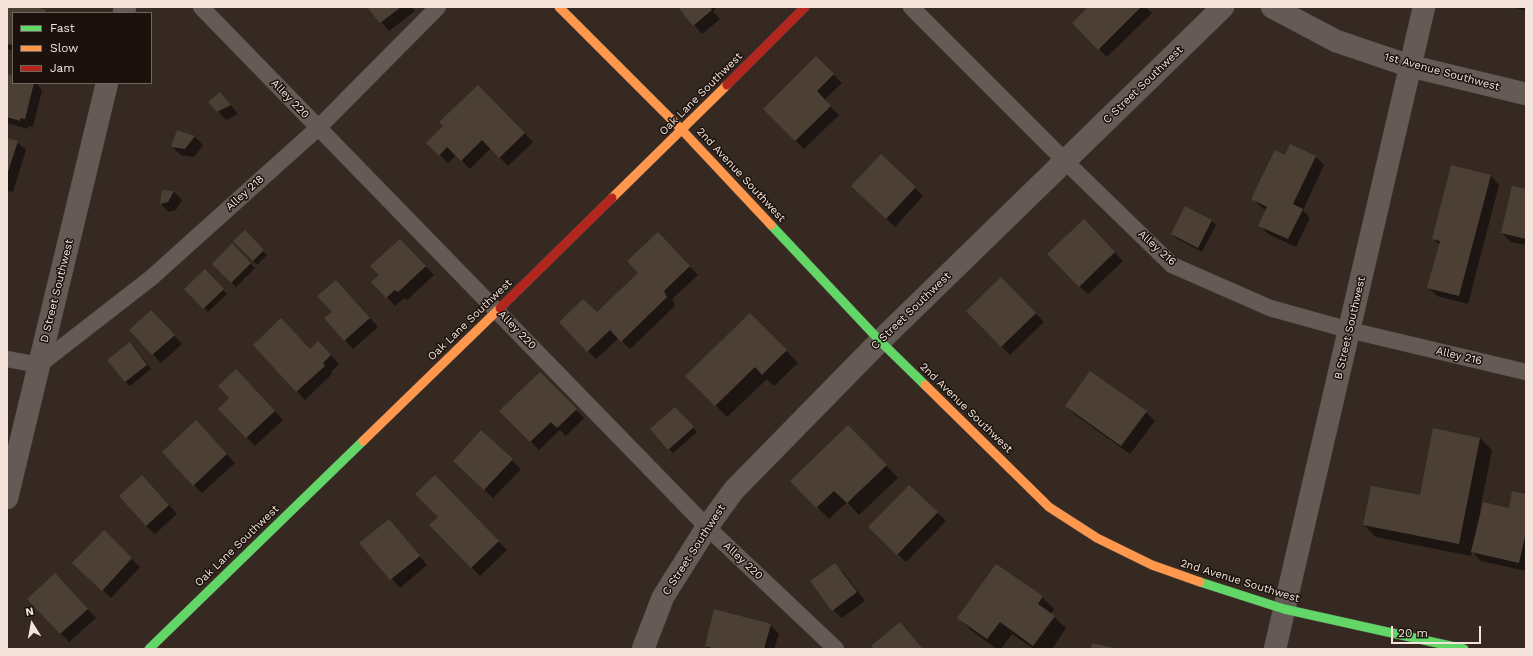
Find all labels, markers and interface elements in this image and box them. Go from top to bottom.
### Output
legend [12,12,152,84]
text: Fast [50,21,75,35]
text: Slow [50,41,78,55]
street label: C Street Southwest [1100,44,1186,126]
street label: Oak Lane Southwest [657,50,745,138]
street label: 1st Avenue Southwest [1383,50,1501,94]
text: Jam [50,61,75,75]
street label: Alley 220 [268,77,312,121]
street label: 2nd Avenue Southwest [694,125,788,225]
street label: Alley 218 [223,172,267,214]
street label: Alley 216 [1135,227,1179,269]
street label: D Street Southwest [38,238,76,344]
street label: C Street Southwest [868,270,954,352]
street label: B Street Southwest [1332,275,1368,381]
street label: Oak Lane Southwest [425,276,515,364]
street label: Alley 220 [495,308,539,352]
street label: Alley 216 [1435,344,1483,368]
street label: 2nd Avenue Southwest [917,360,1015,456]
street label: Oak Lane Southwest [192,502,282,590]
street label: C Street Southwest [660,502,728,598]
street label: Alley 220 [721,539,765,583]
street label: 2nd Avenue Southwest [1179,557,1301,605]
north arrow [12,604,52,644]
text: N [24,605,35,619]
scale bar [1393,618,1483,644]
text: 20 m [1398,626,1428,640]

